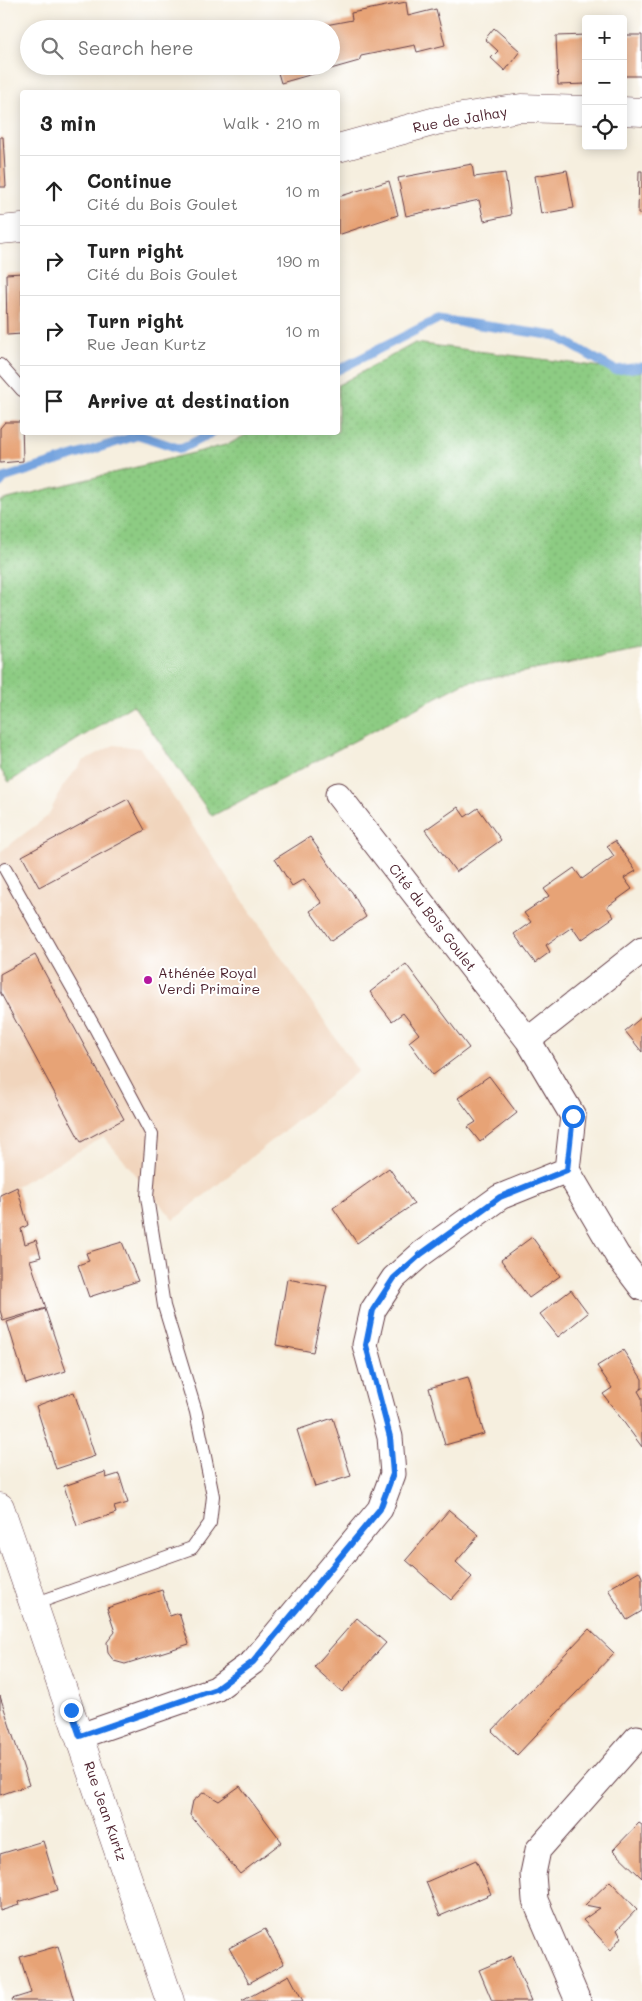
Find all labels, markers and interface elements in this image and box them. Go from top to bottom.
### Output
map controls [582,15,627,150]
button: + [582,15,627,60]
search box [20,20,340,75]
icon: search [38,34,66,62]
text: Search here [78,35,194,60]
button: − [582,60,627,105]
street label: Rue de Jalhay [411,101,509,137]
button: locate [582,105,627,150]
text: 3 min [40,109,96,136]
text: Walk · 210 m [222,112,320,133]
text: Continue [87,168,172,193]
icon: ahead [40,177,68,205]
text: 10 m [285,180,320,201]
text: Cité du Bois Goulet [87,193,238,214]
text: Turn right [87,238,184,263]
icon: right [40,247,68,275]
text: 190 m [276,250,320,271]
text: Cité du Bois Goulet [87,263,238,284]
text: Turn right [87,308,184,333]
icon: right [40,317,68,345]
text: 10 m [285,320,320,341]
text: Rue Jean Kurtz [87,333,206,354]
icon: arrive [40,387,68,415]
text: Arrive at destination [87,388,290,413]
street label: Cité du Bois Goulet [385,859,481,975]
place label: Athénée Royal Verdi Primaire [158,963,260,998]
marker: Athénée Royal Verdi Primaire [142,974,154,986]
route start [562,1105,585,1128]
route end [60,1699,83,1722]
street label: Rue Jean Kurtz [80,1759,132,1864]

